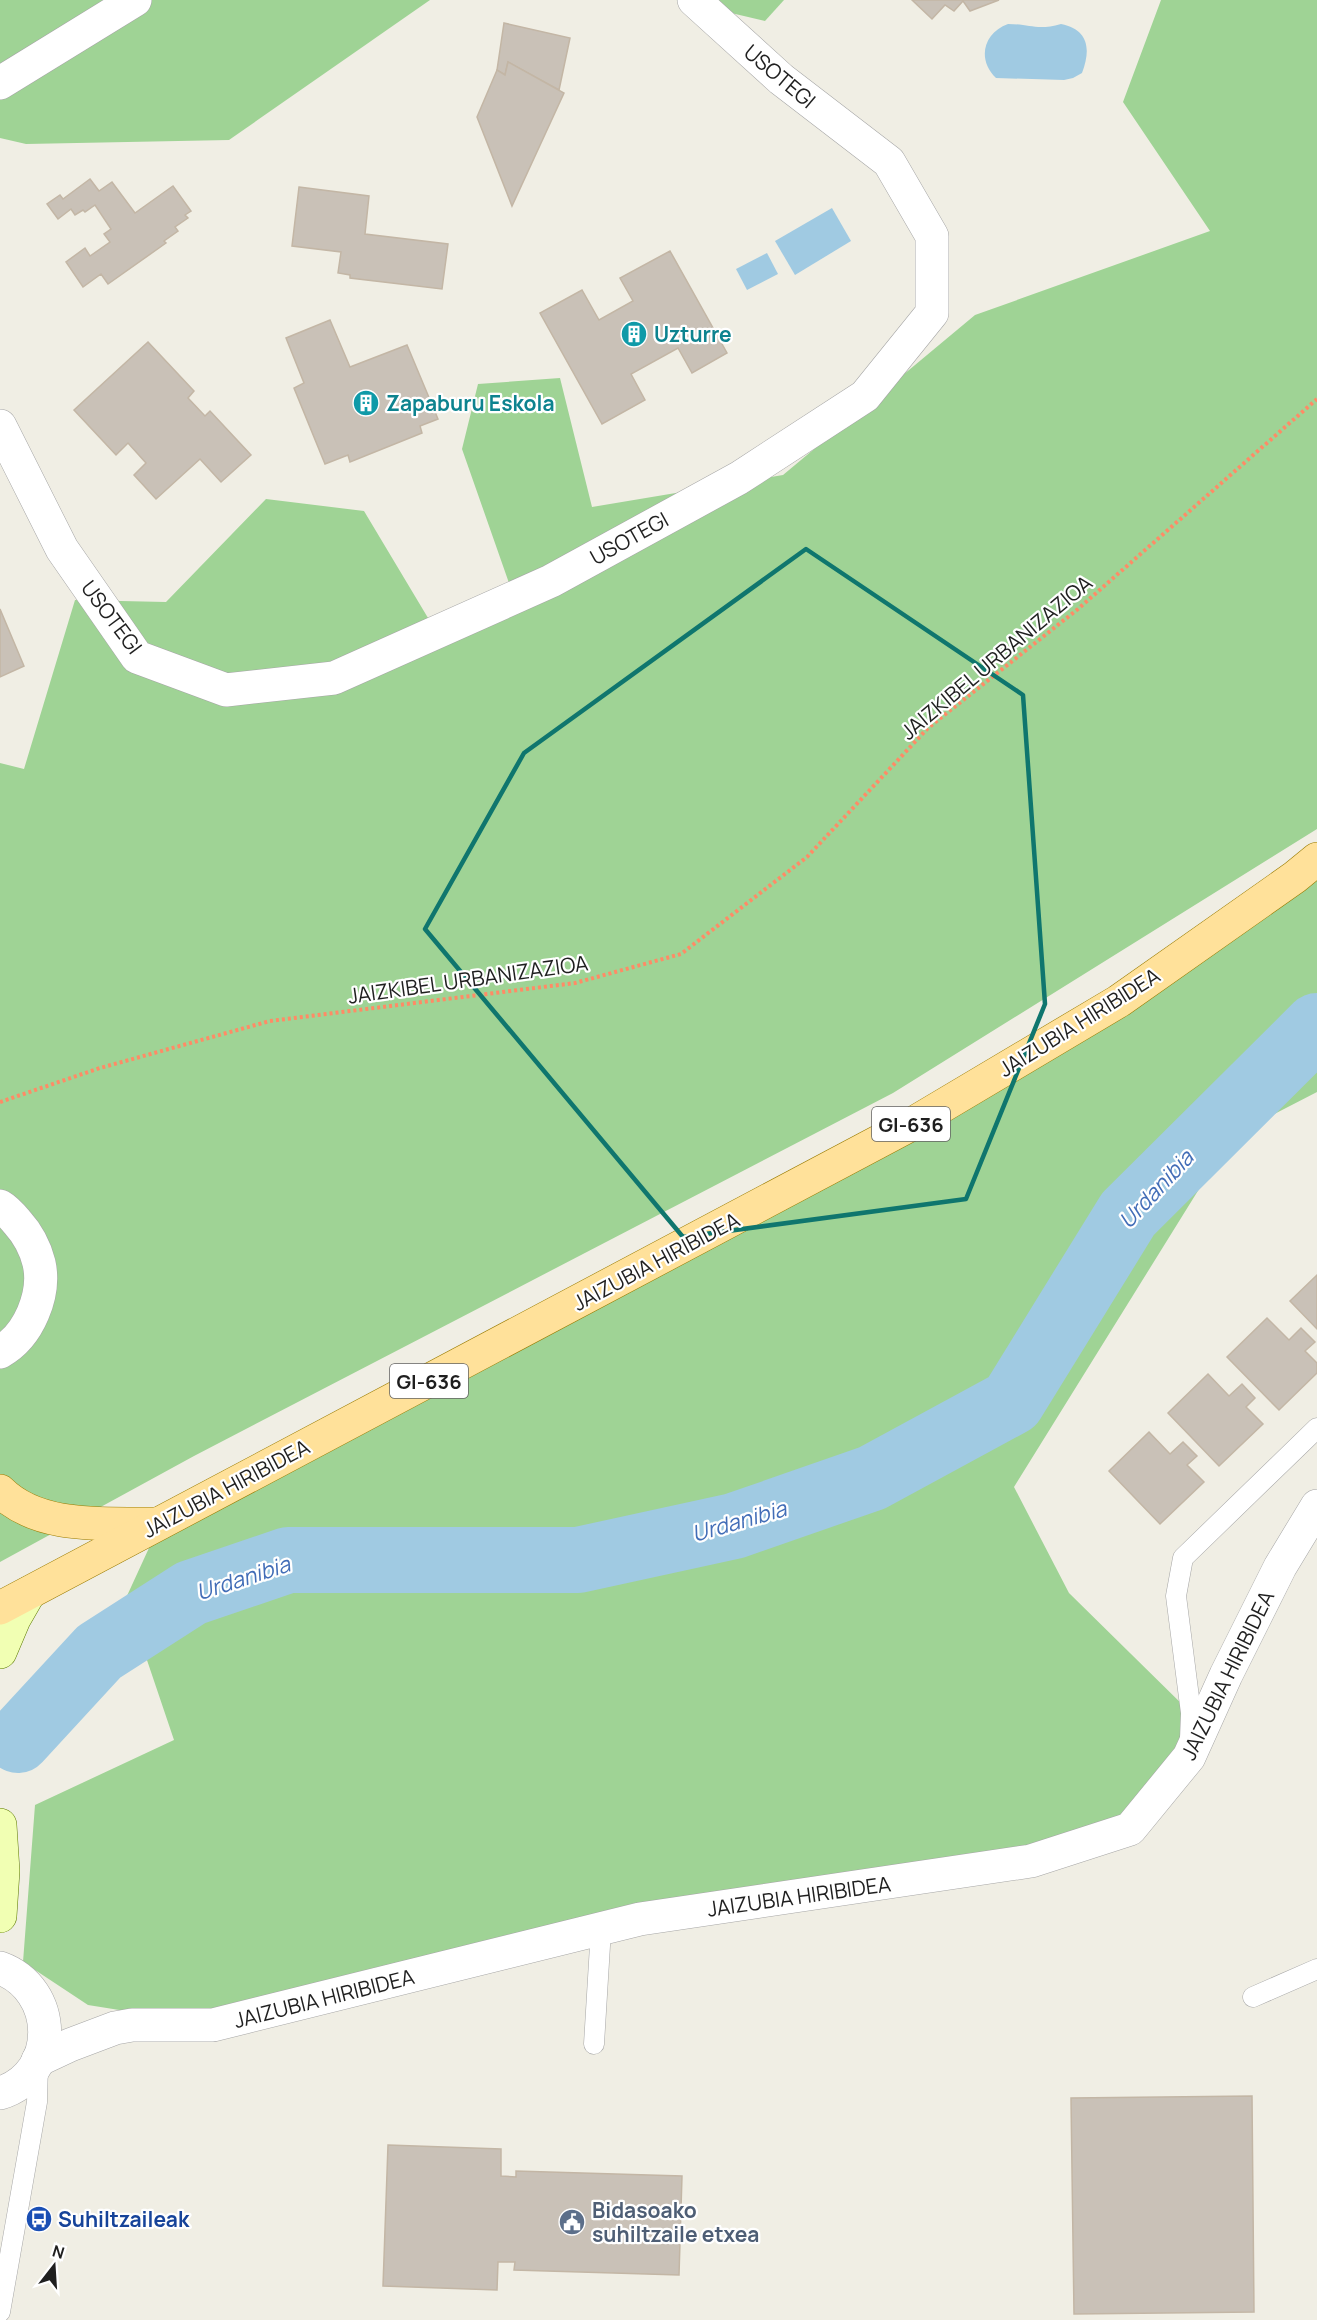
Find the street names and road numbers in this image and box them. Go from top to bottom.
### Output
street label: USOTEGI [738,38,822,114]
street label: USOTEGI [585,505,673,571]
street label: JAIZKIBEL URBANIZAZIOA [894,568,1098,746]
street label: USOTEGI [75,574,149,660]
street label: JAIZKIBEL URBANIZAZIOA [346,948,590,1010]
street label: JAIZUBIA HIRIBIDEA [993,961,1165,1083]
road number: GI-636 [872,1107,950,1141]
street label: JAIZUBIA HIRIBIDEA [568,1205,744,1317]
road number: GI-636 [390,1364,468,1398]
street label: JAIZUBIA HIRIBIDEA [138,1432,314,1544]
street label: JAIZUBIA HIRIBIDEA [1174,1586,1280,1764]
street label: JAIZUBIA HIRIBIDEA [705,1869,893,1923]
street label: JAIZUBIA HIRIBIDEA [231,1962,417,2034]

